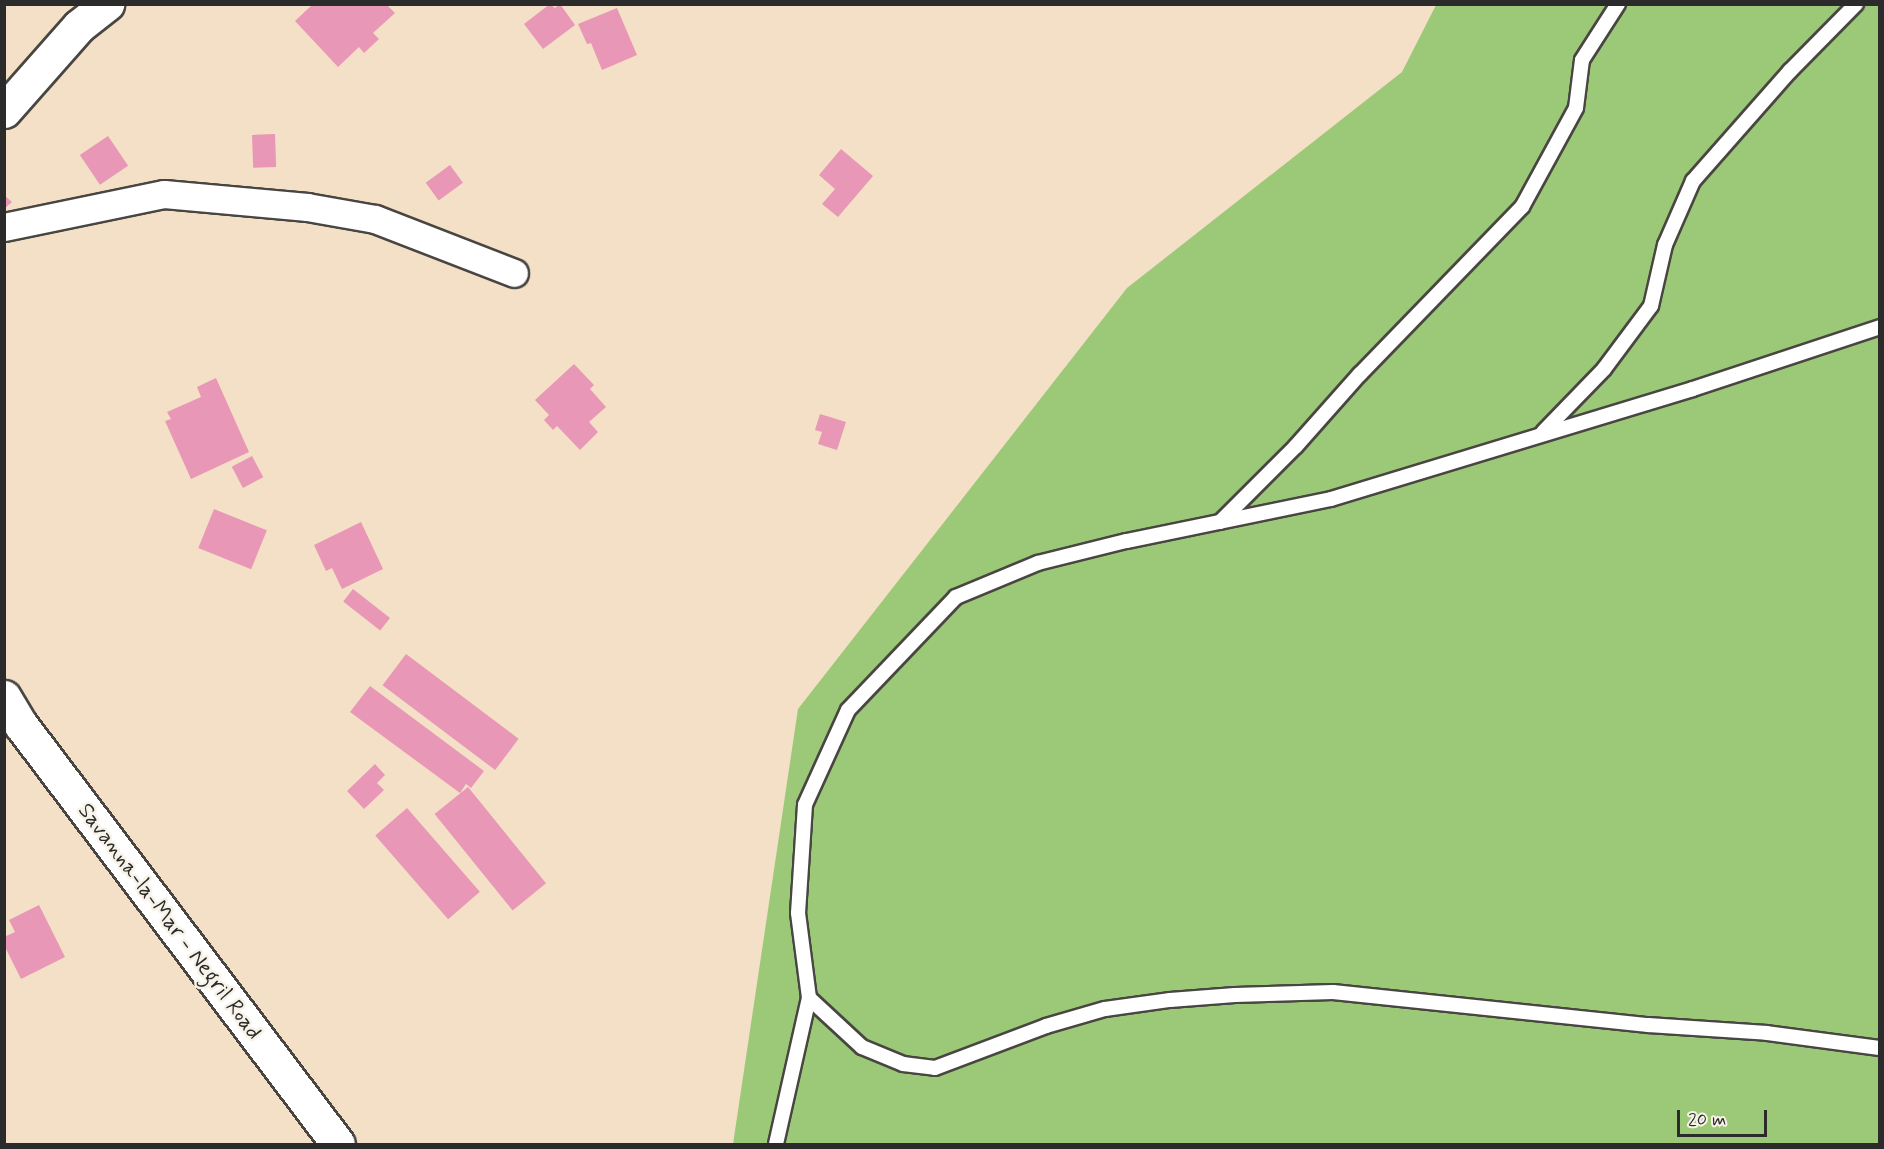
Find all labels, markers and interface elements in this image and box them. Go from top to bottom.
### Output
street label: Savanna-la-Mar - Negril Road [71,798,267,1046]
scale bar [1680,1098,1770,1136]
text: 20 m [1688,1108,1726,1132]

